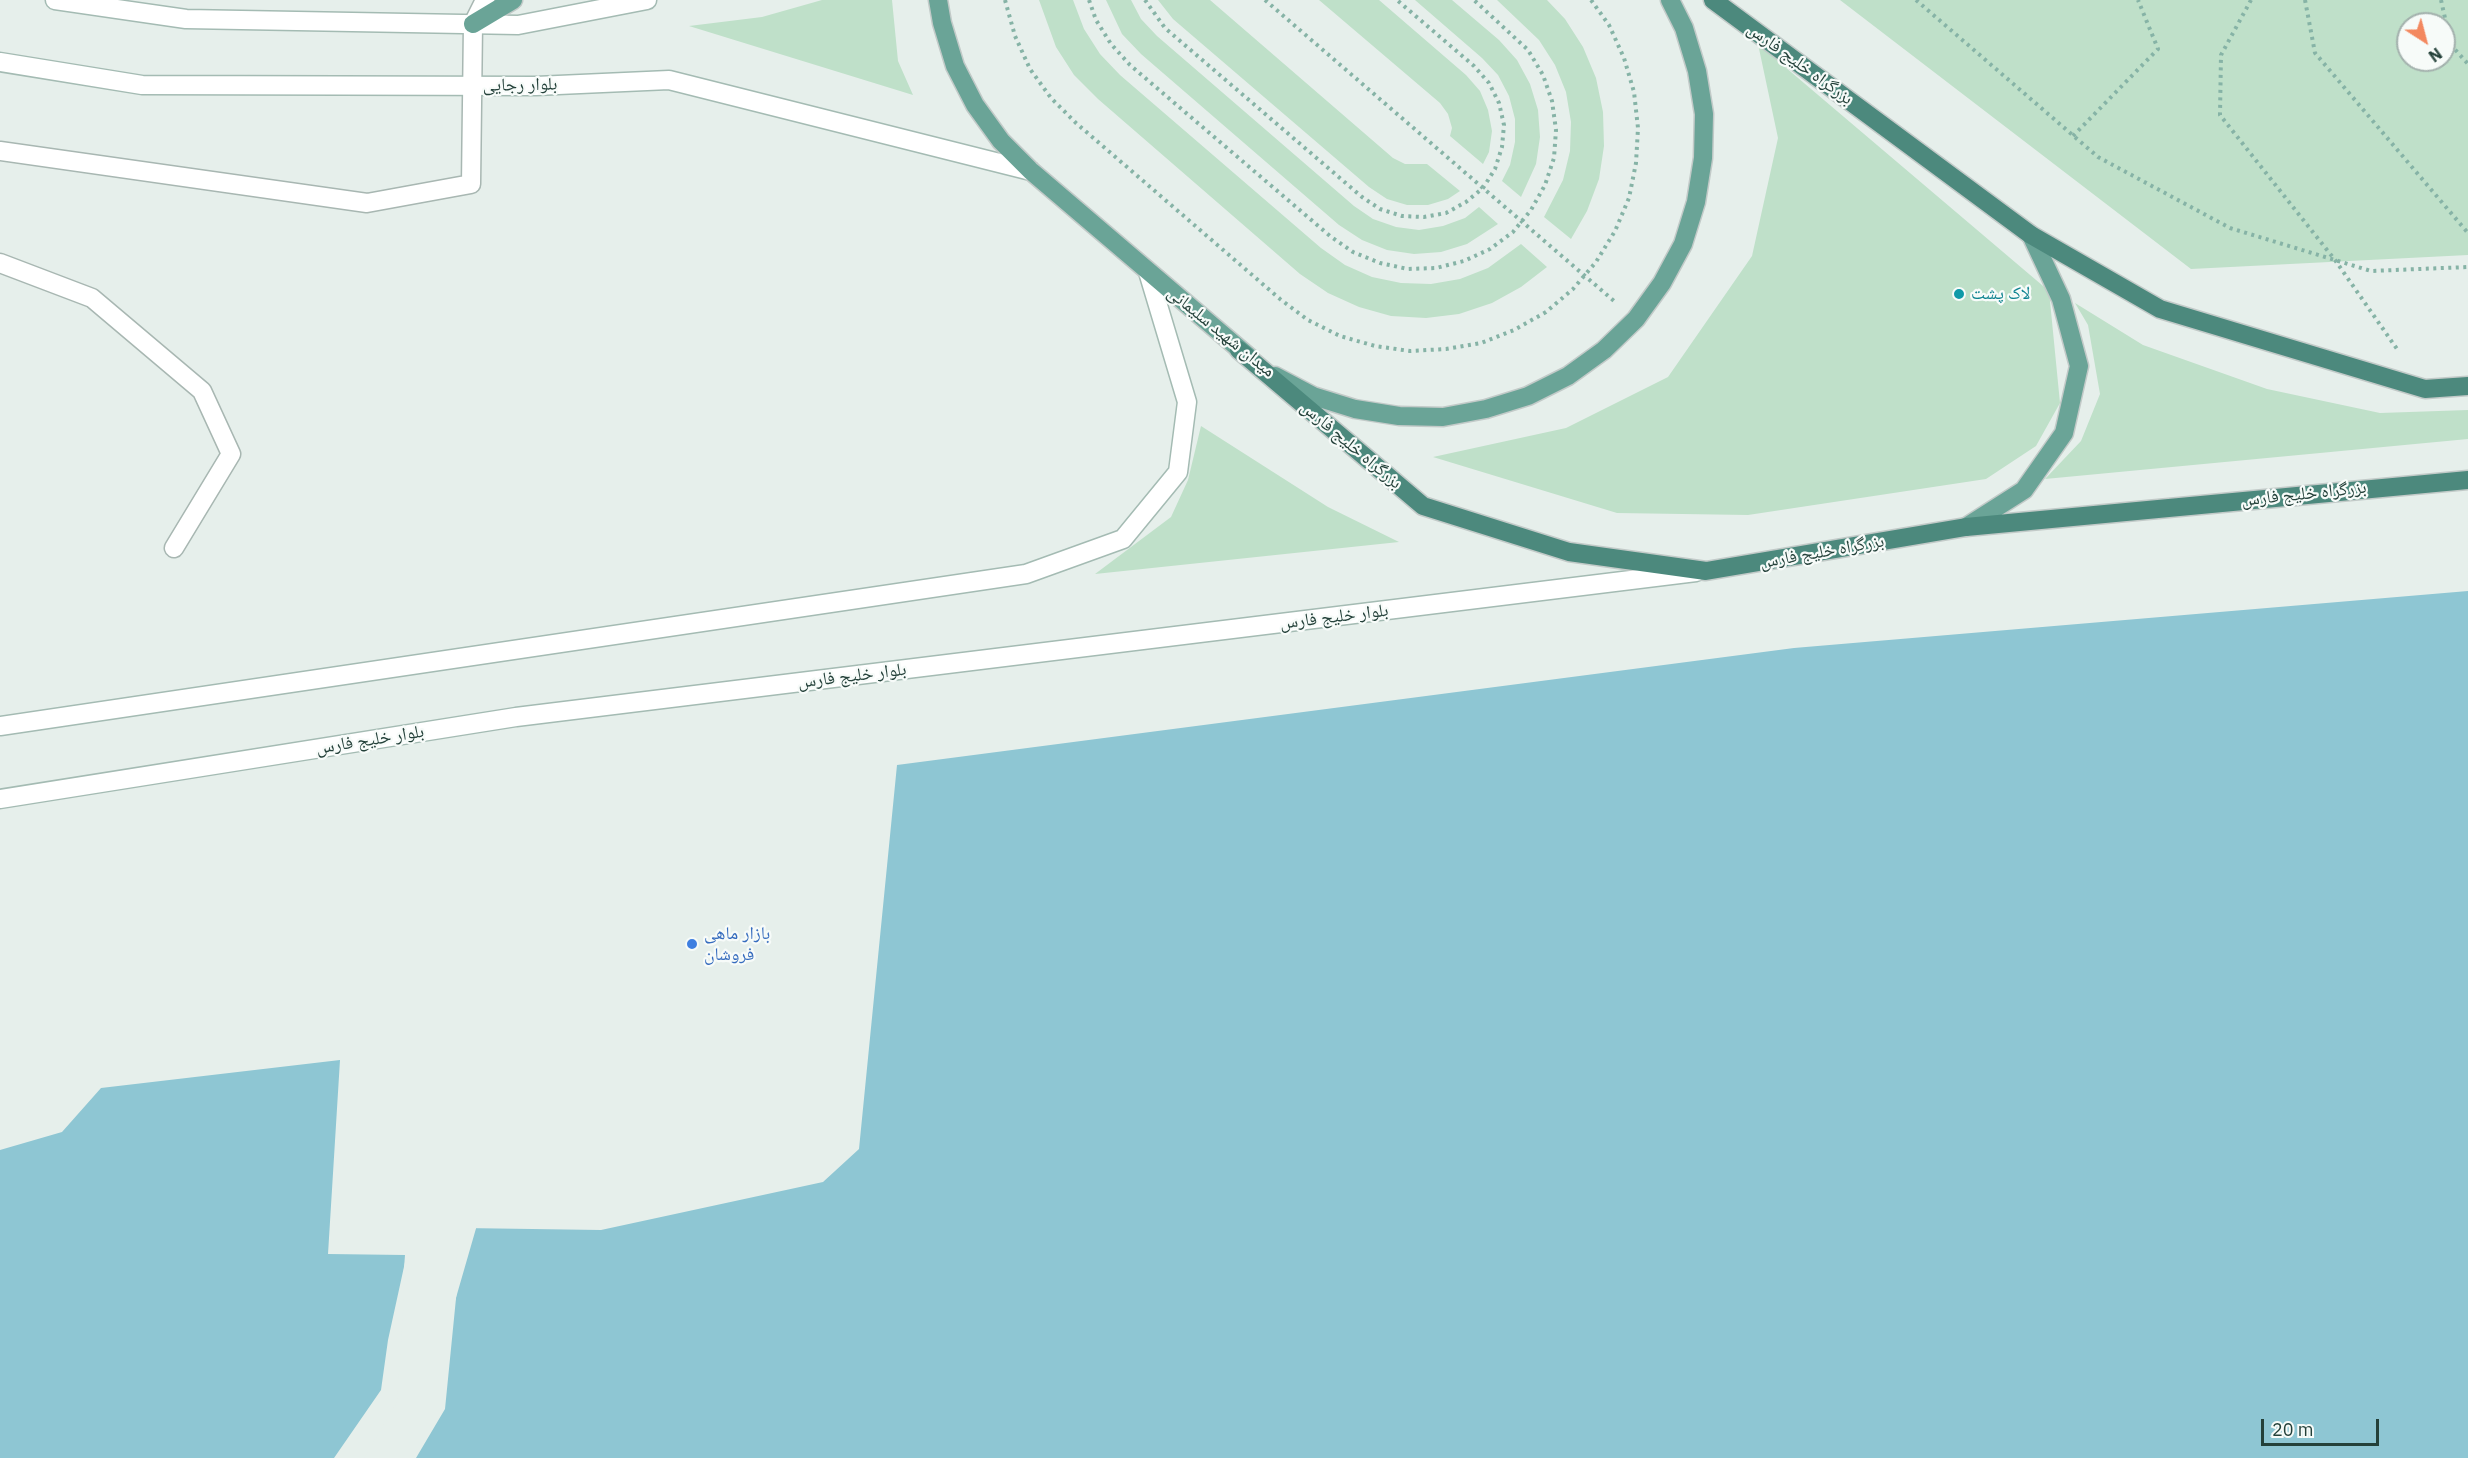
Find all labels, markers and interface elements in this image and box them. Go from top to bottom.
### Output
north arrow [2396,12,2456,72]
street label: بزرگراه خلیج فارس [1743,18,1857,110]
text: N [2425,43,2446,66]
street label: بلوار رجایی [482,74,558,96]
street label: میدان شهید سلیمانی [1163,282,1279,382]
place label: لاک پشت [1971,283,2030,305]
marker: لاک پشت [1952,287,1966,301]
street label: بزرگراه خلیج فارس [1296,396,1406,494]
street label: بزرگراه خلیج فارس [2240,477,2368,511]
street label: بزرگراه خلیج فارس [1758,530,1886,574]
street label: بلوار خلیج فارس [1279,600,1389,634]
street label: بلوار خلیج فارس [797,659,907,693]
street label: بلوار خلیج فارس [314,721,426,759]
place label: بازار ماهی فروشان [704,923,770,966]
marker: بازار ماهی فروشان [685,937,699,951]
scale bar [2264,1407,2382,1445]
text: 20 m [2272,1418,2314,1441]

